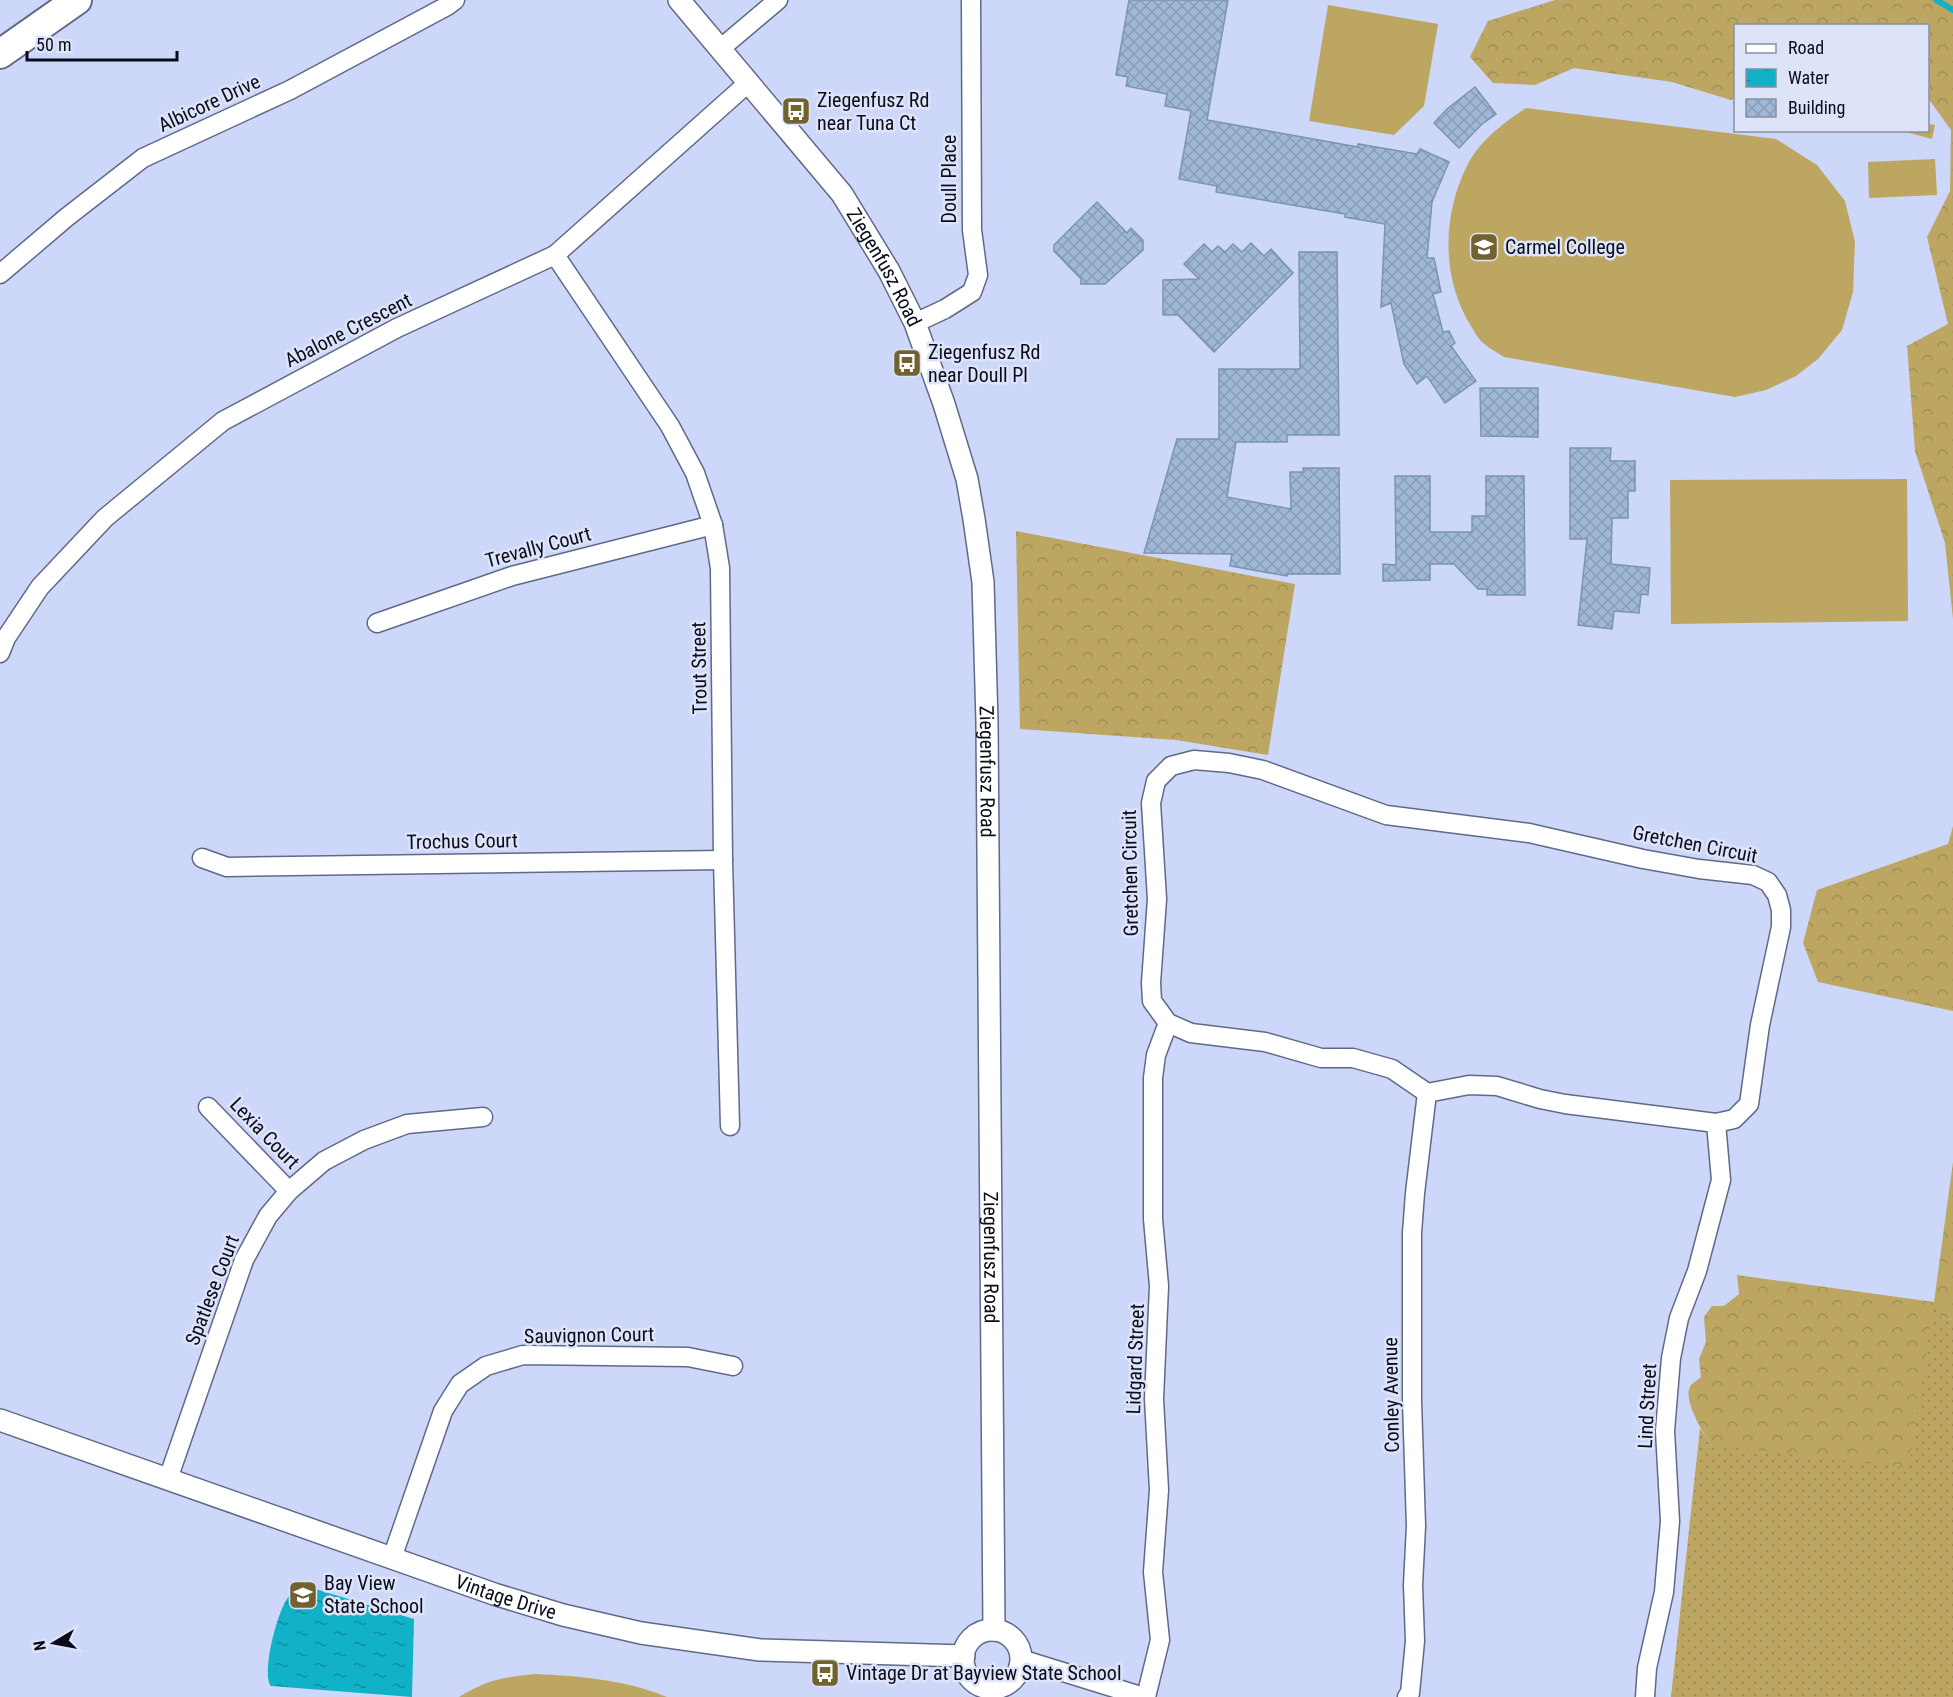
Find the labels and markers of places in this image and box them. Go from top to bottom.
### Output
place label: Ziegenfusz Rd near Tuna Ct [817,88,929,135]
bus stop icon: Ziegenfusz Rd near Tuna Ct [780,95,812,127]
school or university icon: Carmel College [1468,231,1500,263]
place label: Carmel College [1505,235,1625,259]
place label: Ziegenfusz Rd near Doull Pl [928,340,1040,387]
bus stop icon: Ziegenfusz Rd near Doull Pl [891,347,923,379]
place label: Bay View State School [324,1571,424,1618]
school or university icon: Bay View State School [287,1579,319,1611]
bus stop icon: Vintage Dr at Bayview State School [809,1657,841,1689]
place label: Vintage Dr at Bayview State School [846,1661,1121,1685]

